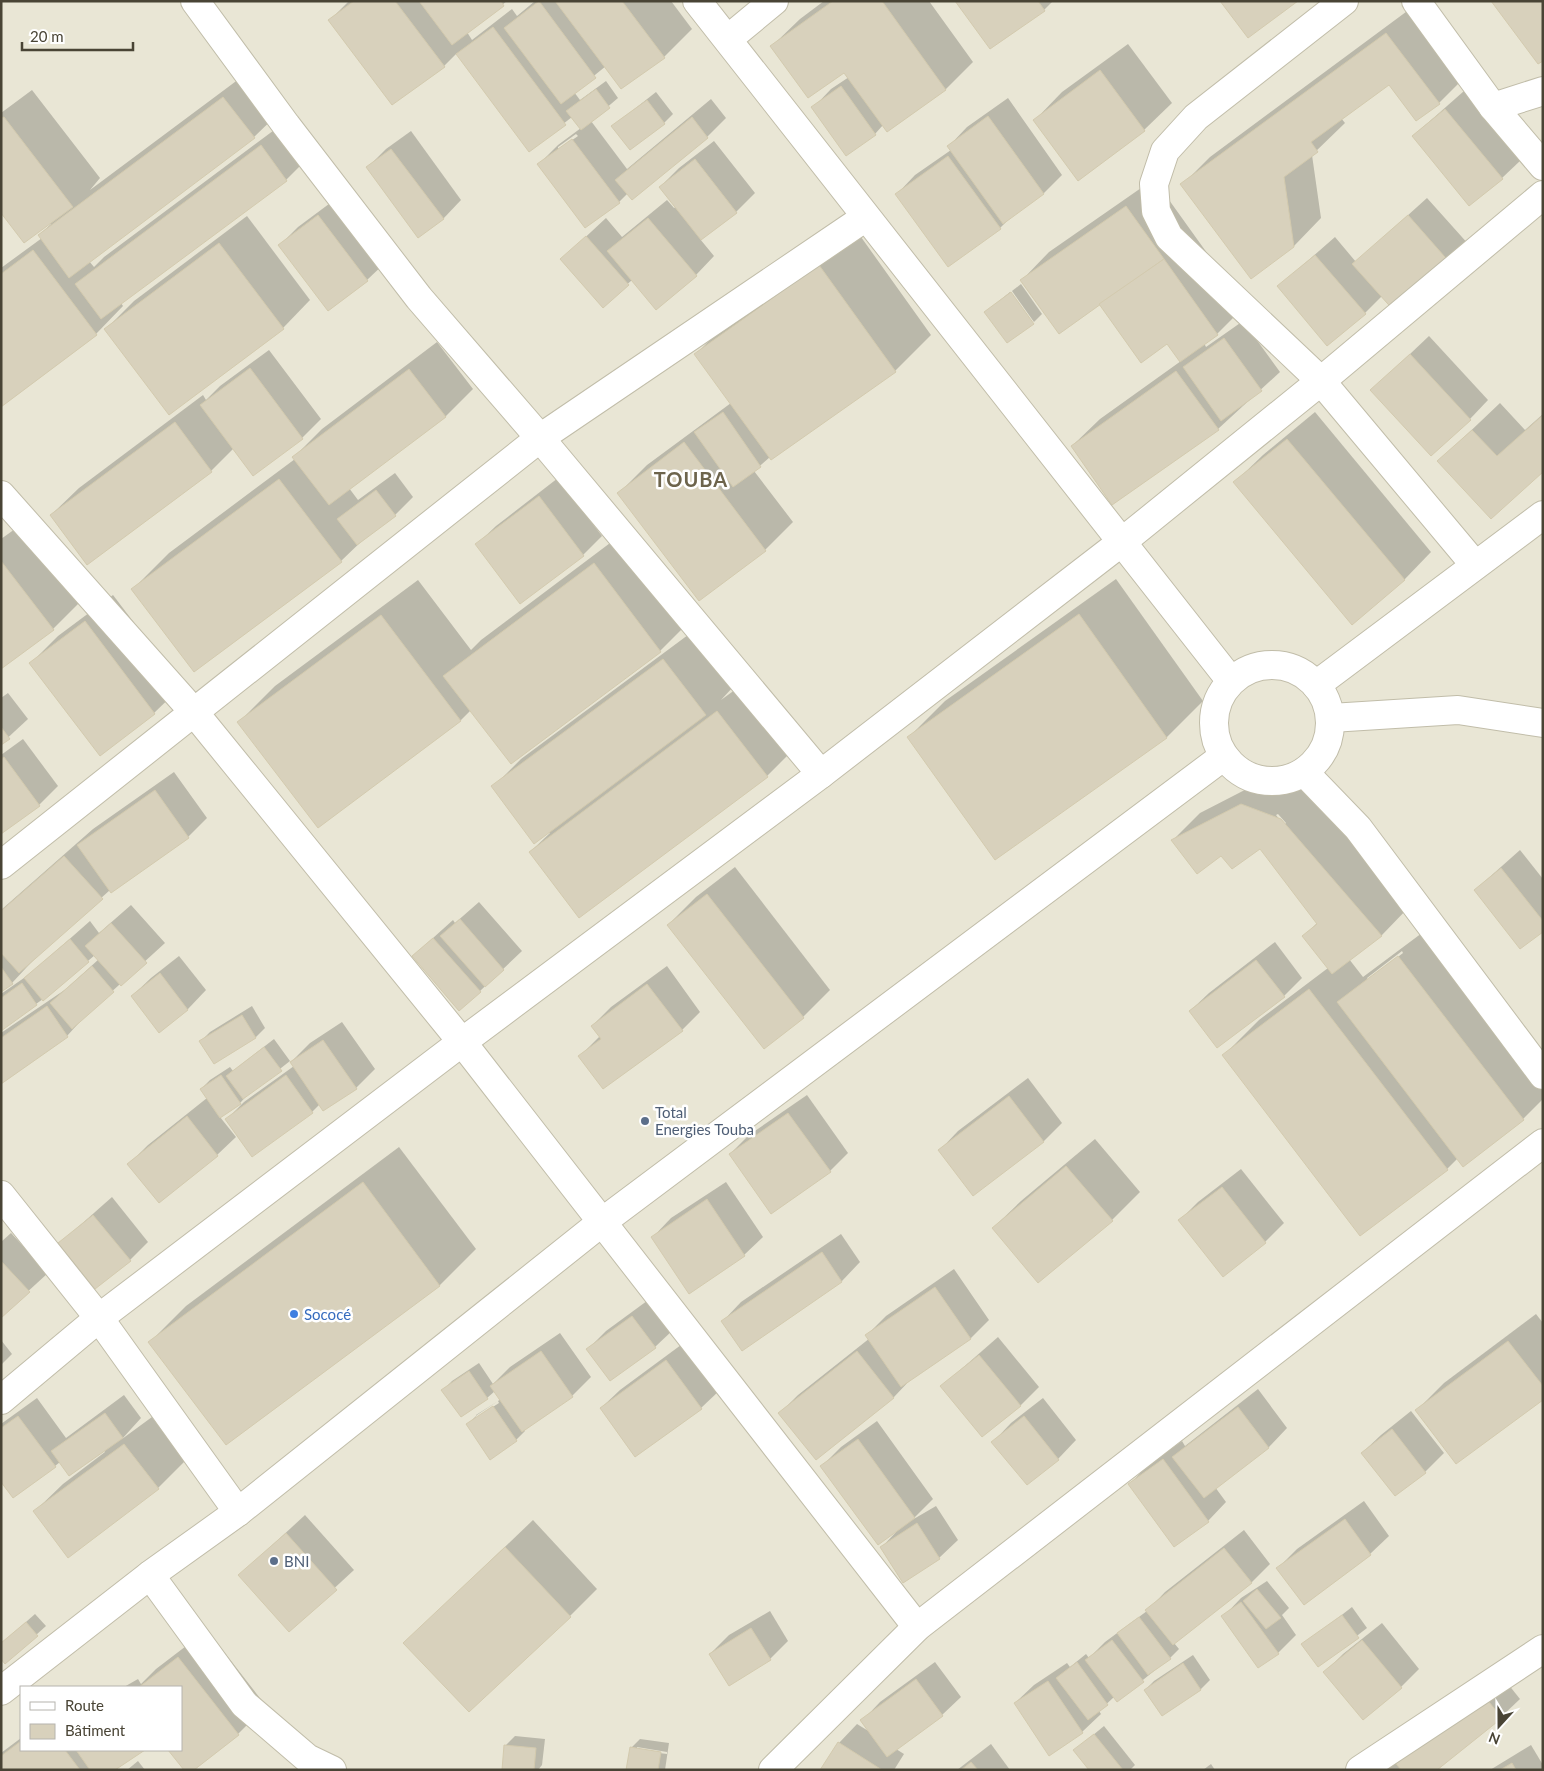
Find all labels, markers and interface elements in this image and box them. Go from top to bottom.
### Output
scale bar [22,20,134,52]
text: 20 m [30,27,64,45]
district label: TOUBA [654,467,728,491]
place label: Total Energies Touba [655,1103,754,1138]
marker: Total Energies Touba [639,1115,651,1127]
place label: Sococé [304,1305,351,1323]
marker: Sococé [288,1308,300,1320]
place label: BNI [284,1552,309,1570]
marker: BNI [268,1555,280,1567]
legend [20,1686,182,1751]
text: Route [65,1696,104,1714]
north arrow [1474,1701,1524,1751]
text: Bâtiment [65,1721,126,1739]
text: N [1486,1729,1502,1748]

